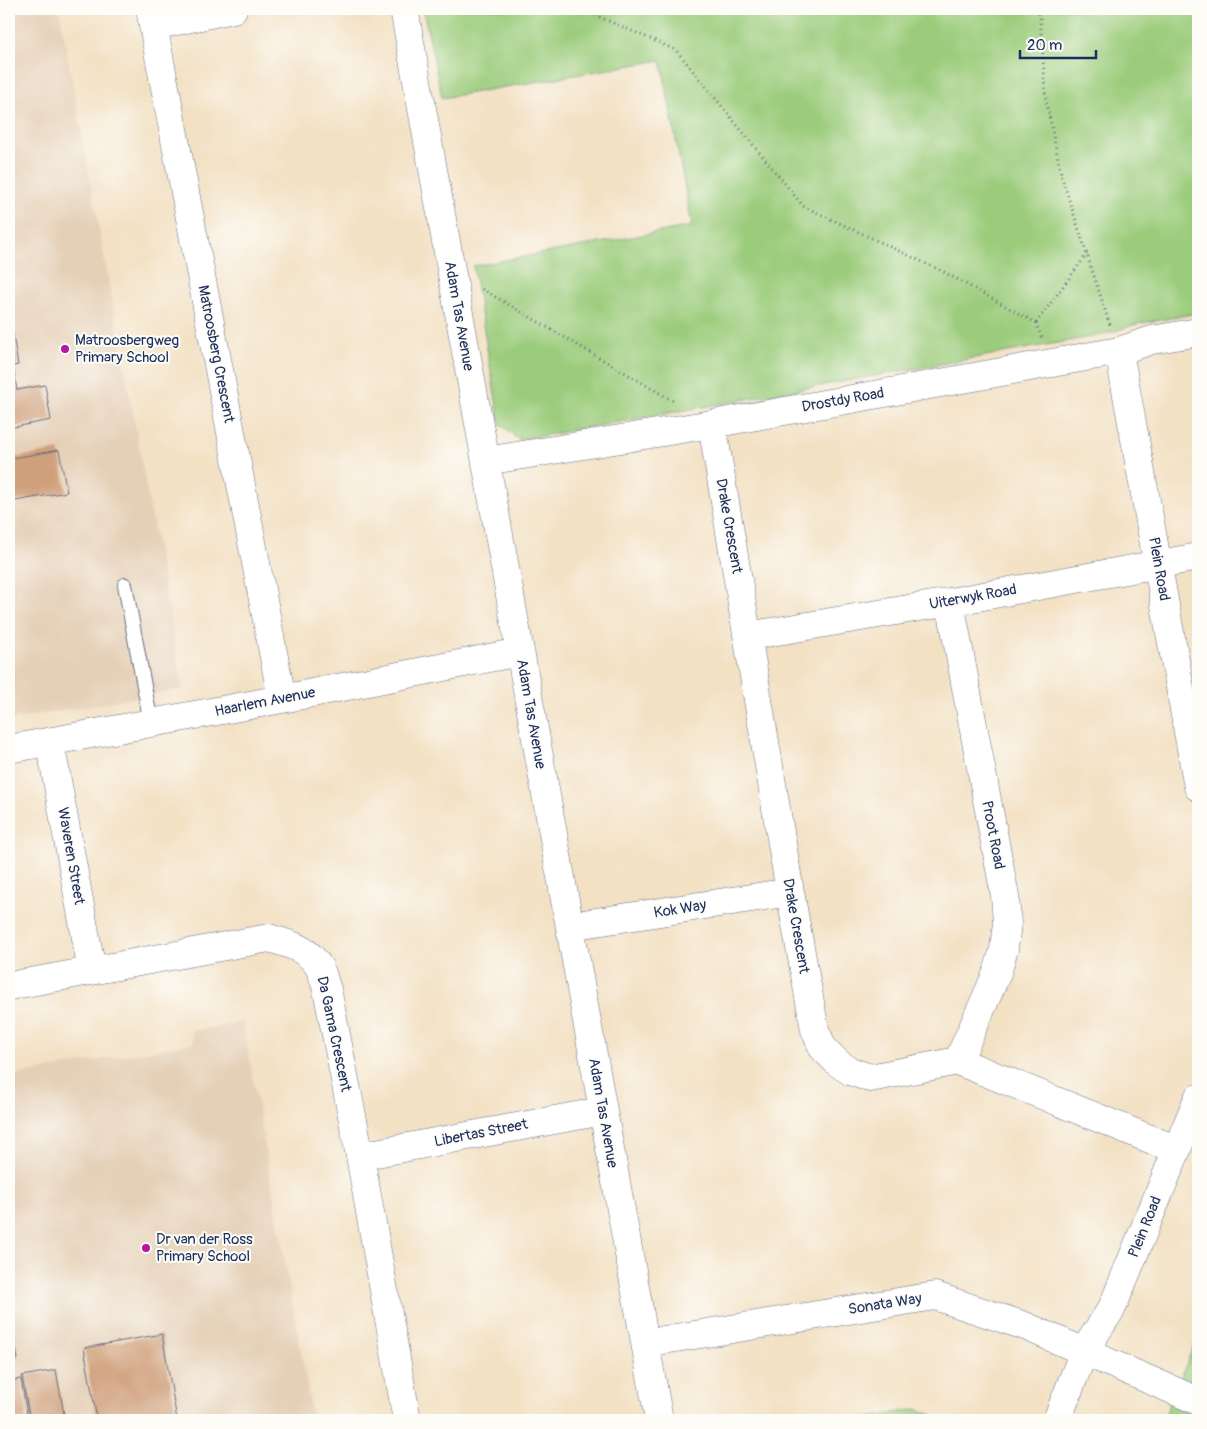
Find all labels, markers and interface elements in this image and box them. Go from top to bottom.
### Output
scale bar [1020,28,1096,60]
text: 20 m [1027,36,1062,55]
street label: Adam Tas Avenue [440,260,478,373]
street label: Matroosberg Crescent [193,284,239,425]
place label: Matroosbergweg Primary School [75,331,179,367]
marker: Matroosbergweg Primary School [59,343,71,355]
street label: Drostdy Road [800,383,886,417]
street label: Drake Crescent [711,477,747,576]
street label: Plein Road [1144,536,1174,602]
street label: Uiterwyk Road [928,580,1018,614]
street label: Adam Tas Avenue [512,658,550,771]
street label: Haarlem Avenue [213,683,318,721]
street label: Proot Road [977,799,1009,871]
street label: Waveren Street [53,806,89,907]
street label: Drake Crescent [778,877,814,976]
street label: Kok Way [652,895,708,923]
street label: Da Gama Crescent [312,974,356,1094]
street label: Adam Tas Avenue [584,1057,622,1170]
street label: Libertas Street [433,1114,530,1151]
street label: Plein Road [1124,1194,1166,1260]
place label: Dr van der Ross Primary School [156,1230,253,1266]
marker: Dr van der Ross Primary School [140,1242,152,1254]
street label: Sonata Way [847,1289,924,1319]

